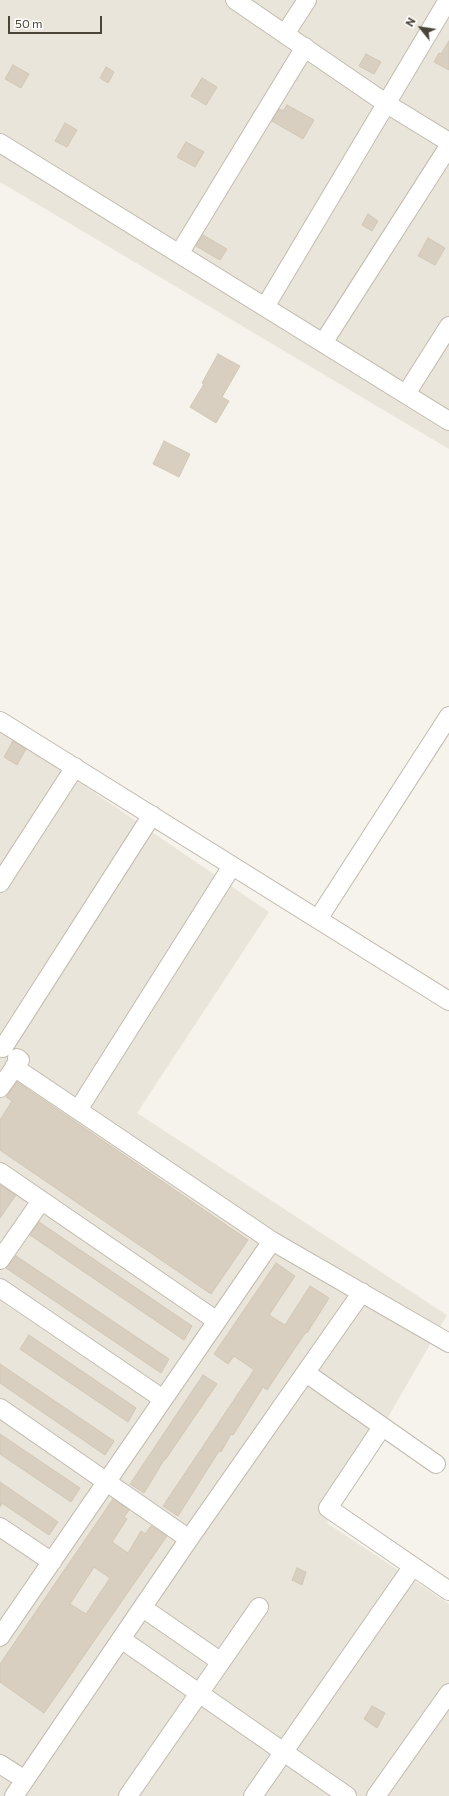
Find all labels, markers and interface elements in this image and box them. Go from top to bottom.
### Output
scale bar [10,8,104,34]
north arrow [401,8,441,48]
text: N [402,15,418,29]
text: 50 m [15,16,43,30]

